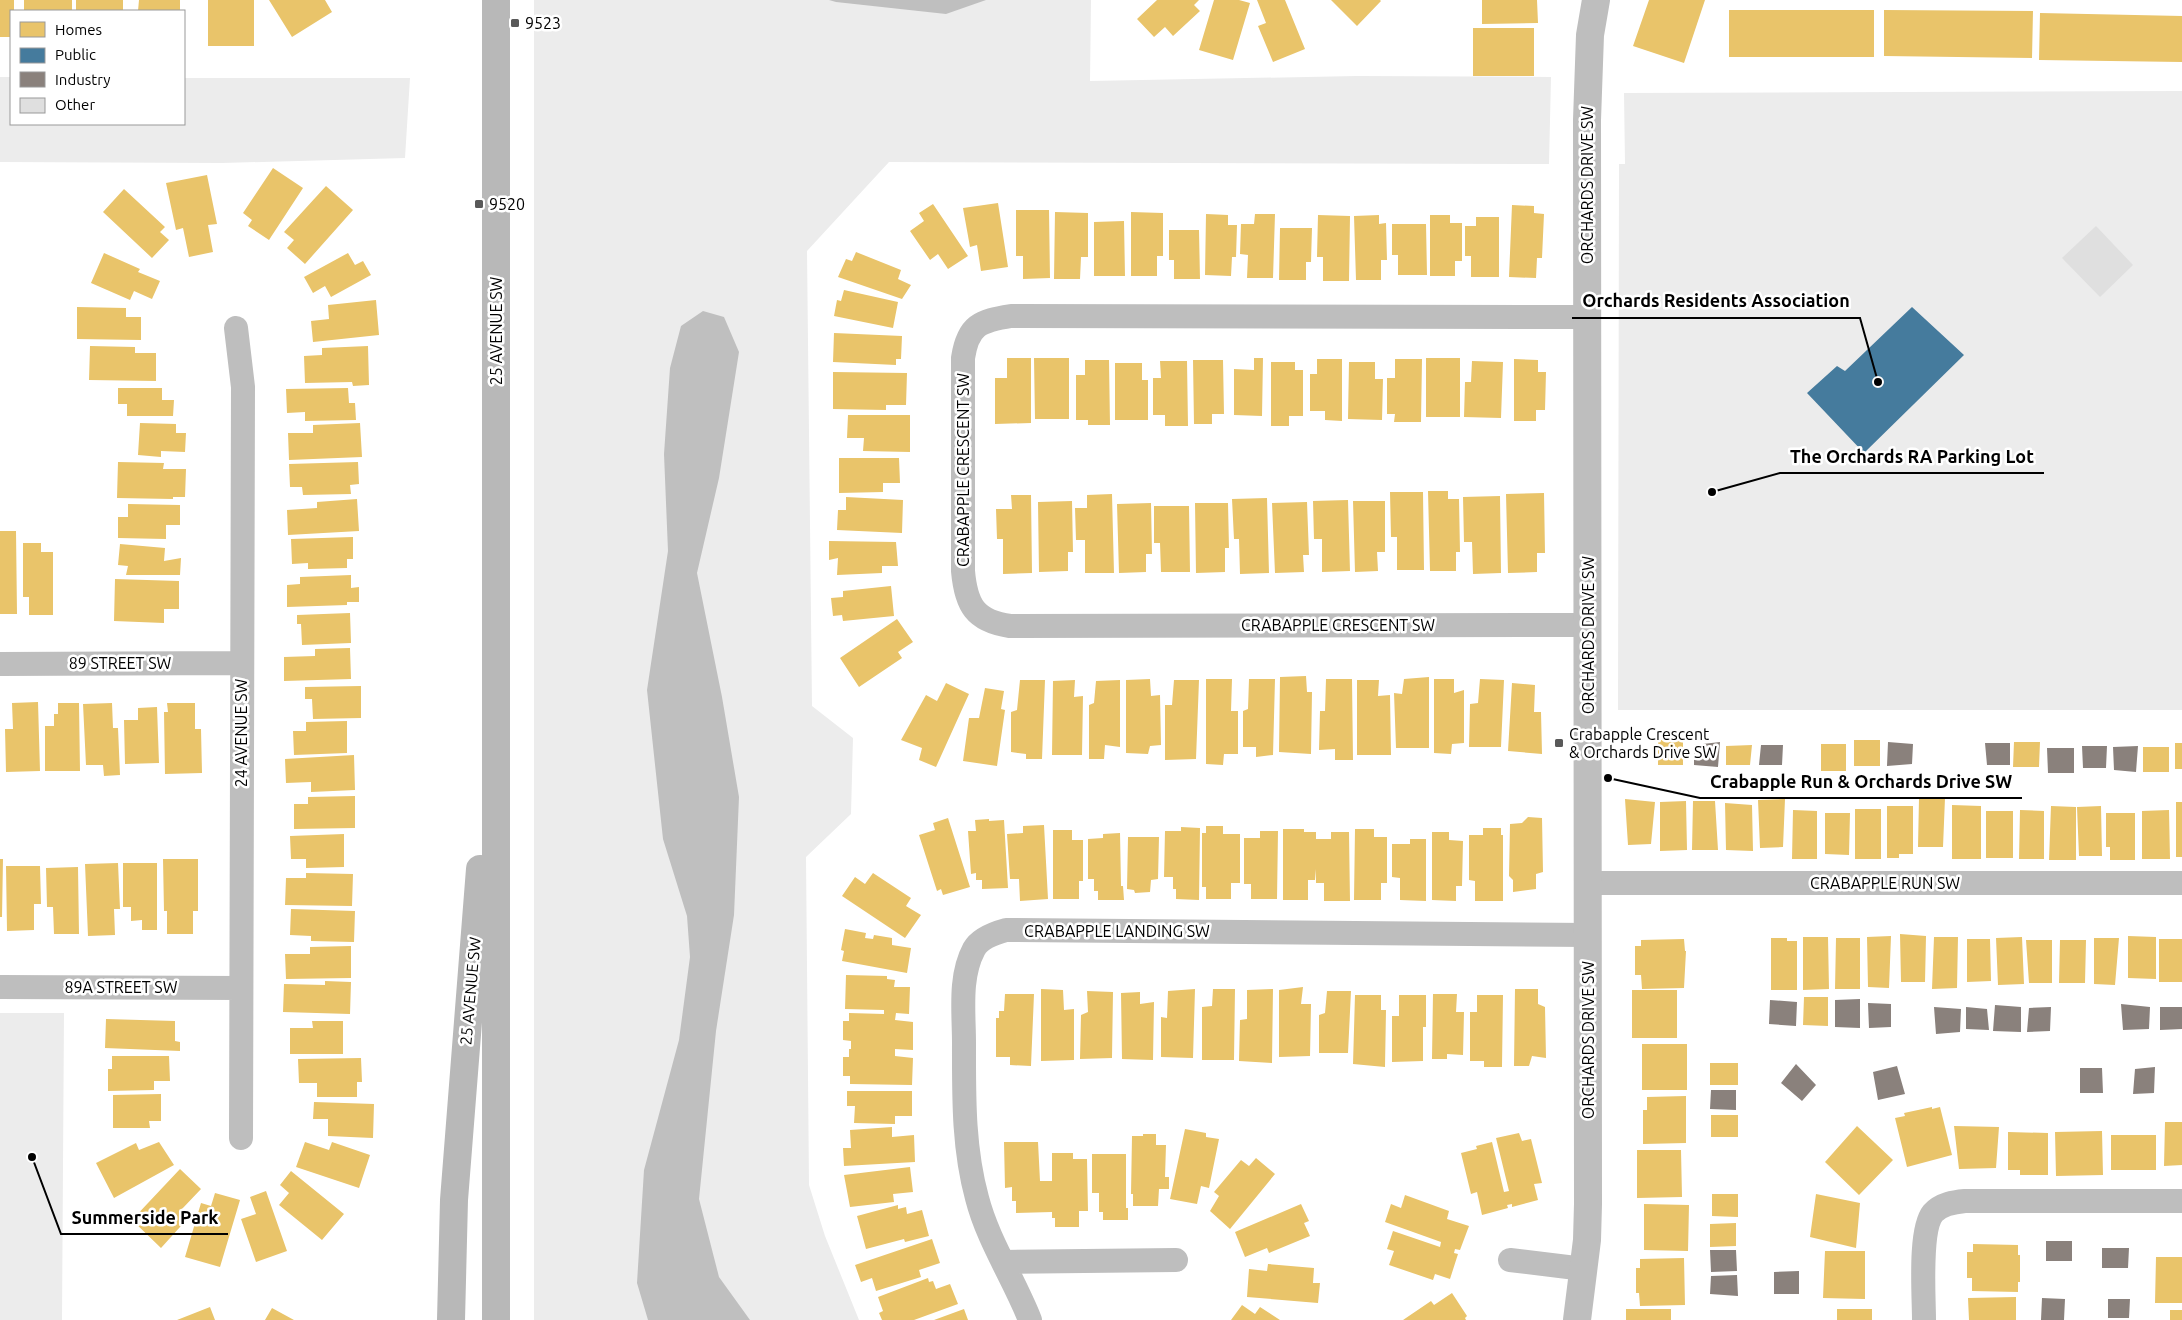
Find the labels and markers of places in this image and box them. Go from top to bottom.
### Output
place label: 9523 [525,14,561,32]
marker: 9523 [509,17,521,29]
place label: 9520 [489,195,525,213]
marker: 9520 [473,198,485,210]
callout: Orchards Residents Association [1572,285,1860,318]
callout: The Orchards RA Parking Lot [1780,440,2044,473]
place label: Crabapple Crescent & Orchards Drive SW [1569,725,1717,761]
marker: Crabapple Crescent & Orchards Drive SW [1553,737,1565,749]
callout: Crabapple Run & Orchards Drive SW [1700,765,2022,798]
callout: Summerside Park [61,1201,228,1234]

